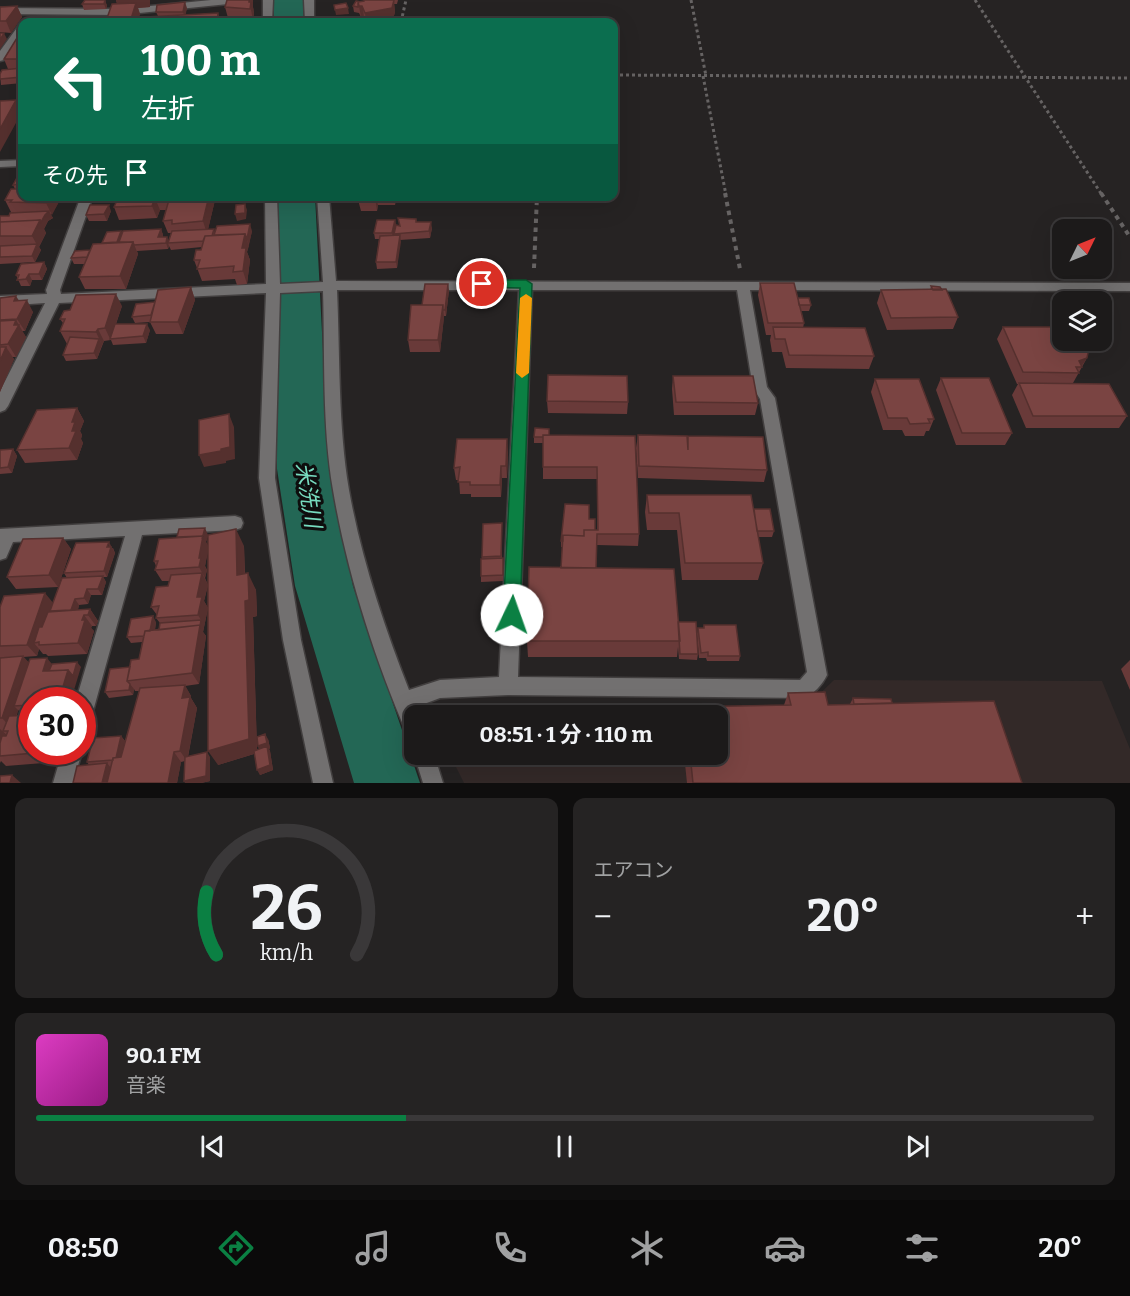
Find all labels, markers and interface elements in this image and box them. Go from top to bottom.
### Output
text: 100 m [141,36,260,86]
icon: left [42,42,120,120]
text: 左折 [141,93,195,125]
icon: arrive [120,156,153,189]
text: その先 [42,162,108,189]
north arrow [1052,219,1112,279]
map controls [1052,219,1112,351]
pin [456,258,507,309]
icon: arrive [465,267,498,300]
button: layers [1052,291,1112,351]
water label: 米洗川 [290,460,327,532]
position arrow [480,583,544,647]
speed limit sign: 30 [18,687,96,765]
text: 08:51 · 1 分 · 110 m [479,721,653,748]
text: エアコン [594,858,674,882]
text: 26 [250,871,322,946]
text: 20° [807,889,880,943]
text: − [594,897,612,937]
text: + [1075,897,1094,937]
text: km/h [260,940,313,966]
text: 90.1 FM [126,1042,201,1069]
text: 音楽 [126,1073,166,1097]
icon: previous [196,1130,229,1163]
icon: pause [548,1130,581,1163]
icon: next [901,1130,934,1163]
icon: directions [215,1227,257,1269]
icon: music [352,1227,394,1269]
icon: phone [489,1227,531,1269]
icon: climate [626,1227,668,1269]
icon: car [764,1227,806,1269]
icon: filters [901,1227,943,1269]
text: 08:50 [48,1232,119,1264]
text: 20° [1038,1232,1082,1264]

